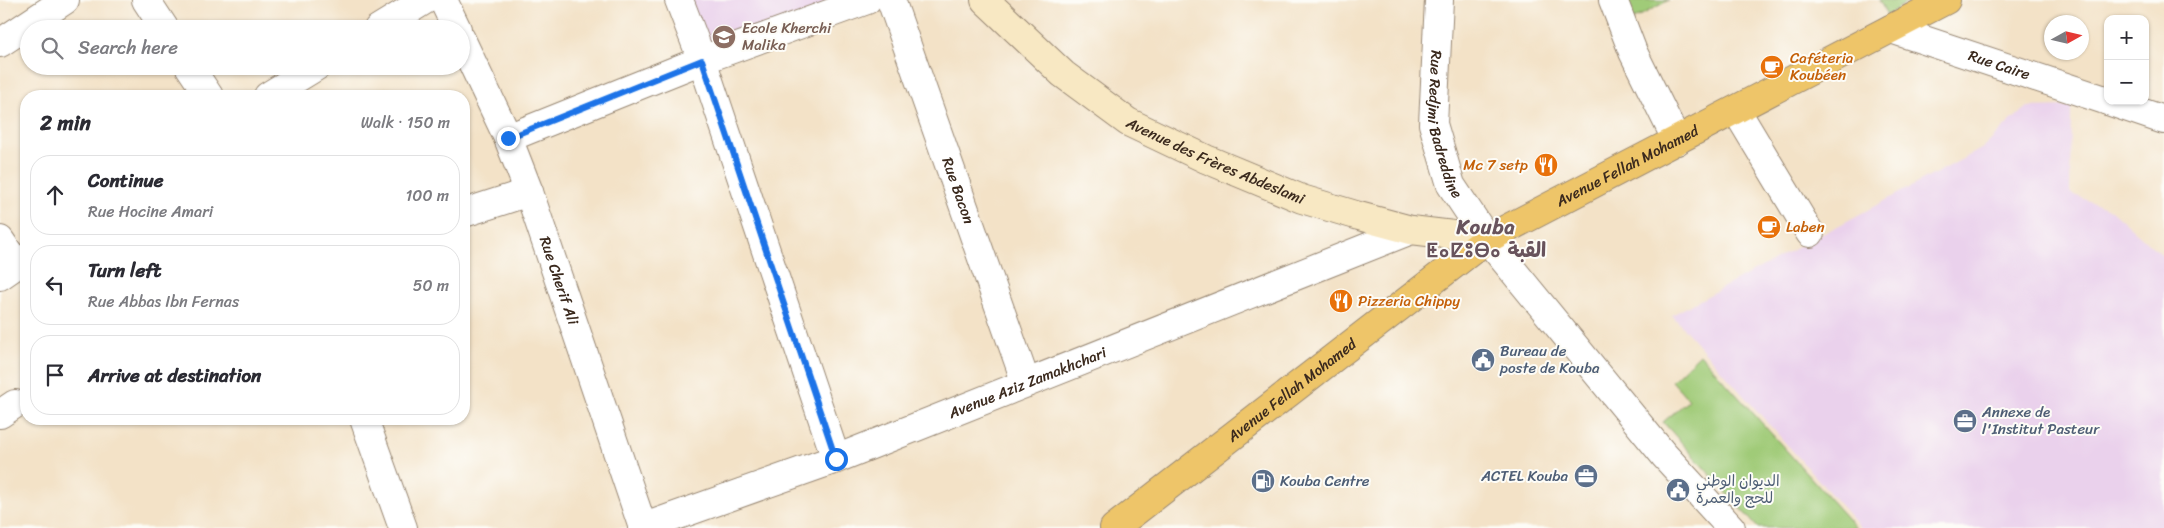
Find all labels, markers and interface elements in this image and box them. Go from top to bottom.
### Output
place label: Ecole Kherchi Malika [742,15,832,58]
north arrow [2044,15,2089,60]
map controls [2104,15,2149,105]
button: + [2104,15,2149,60]
search box [20,20,470,75]
school or university icon: Ecole Kherchi Malika [711,24,737,50]
text: Search here [78,31,178,64]
icon: search [38,34,66,62]
street label: Rue Caire [1965,43,2034,87]
place label: Caféteria Koubéen [1790,45,1854,88]
street label: Rue Redjmi Badreddine [1420,50,1470,204]
cafe icon: Caféteria Koubéen [1759,54,1785,80]
button: − [2104,60,2149,105]
text: 2 min [40,104,91,142]
text: Walk · 150 m [361,108,450,137]
street label: Avenue des Frères Abdeslami [1121,109,1309,212]
street label: Avenue Fellah Mohamed [1550,117,1704,214]
route end [497,127,520,150]
place label: Mc 7 setp [1463,152,1528,178]
restaurant icon: Mc 7 setp [1533,152,1559,178]
street label: Rue Bacon [934,154,982,227]
text: Continue [88,164,164,197]
icon: ahead [41,181,69,209]
text: 100 m [405,181,449,210]
text: Rue Hocine Amari [88,197,213,226]
district label: Kouba ⵟⴰⵇⵓⴱⴰ القبة [1426,210,1546,268]
cafe icon: Laben [1756,214,1782,240]
place label: Laben [1786,214,1825,240]
street label: Rue Cherif Ali [532,233,586,329]
text: Turn left [88,254,161,287]
icon: left [41,271,69,299]
text: 50 m [413,271,449,300]
text: Rue Abbas Ibn Fernas [88,287,239,316]
restaurant icon: Pizzeria Chippy [1328,288,1354,314]
place label: Pizzeria Chippy [1358,288,1460,314]
street label: Avenue Fellah Mohamed [1221,331,1363,449]
place label: Bureau de poste de Kouba [1499,338,1600,381]
street label: Avenue Aziz Zamakhchari [944,339,1111,426]
public building icon: Bureau de poste de Kouba [1470,347,1496,373]
text: Arrive at destination [88,359,261,392]
icon: arrive [41,361,69,389]
place label: Annexe de l'Institut Pasteur [1981,399,2100,442]
office icon: Annexe de l'Institut Pasteur [1952,408,1978,434]
route start [825,448,848,471]
place label: ACTEL Kouba [1480,463,1568,489]
office icon: ACTEL Kouba [1573,463,1599,489]
fuel station icon: Kouba Centre [1250,468,1276,494]
place label: Kouba Centre [1280,468,1370,494]
place label: الديوان الوطني للحج والعمرة [1696,468,1780,511]
public building icon: الديوان الوطني للحج والعمرة [1665,477,1691,503]

